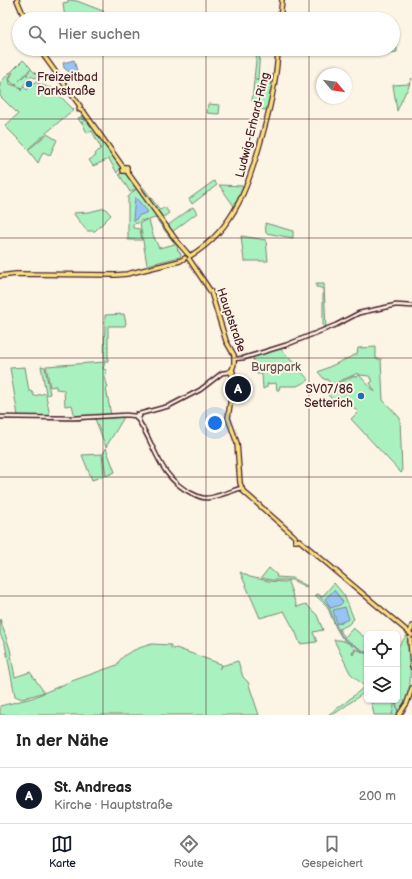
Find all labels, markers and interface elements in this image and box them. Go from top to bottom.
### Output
search box [12,12,400,56]
icon: search [26,23,48,45]
text: Hier suchen [58,25,140,44]
north arrow [316,68,352,104]
place label: Freizeitbad Parkstraße [37,70,98,99]
street label: Ludwig-Erhard-Ring [233,71,273,179]
marker: Freizeitbad Parkstraße [24,79,34,89]
street label: Hauptstraße [213,286,249,354]
park label: Burgpark [251,360,301,375]
pin: A [225,374,251,404]
place label: SV07/86 Setterich [304,382,353,411]
marker: SV07/86 Setterich [356,391,366,401]
your location [205,413,225,433]
map controls [364,631,400,703]
button: locate [364,631,400,667]
button: layers [364,667,400,703]
text: In der Nähe [16,731,109,751]
text: St. Andreas [54,778,132,797]
text: A [25,788,33,804]
text: 200 m [359,788,396,804]
text: Kirche · Hauptstraße [54,797,173,813]
tab: Karte [49,833,76,870]
tab: Route [174,833,203,870]
tab: Gespeichert [301,833,363,870]

